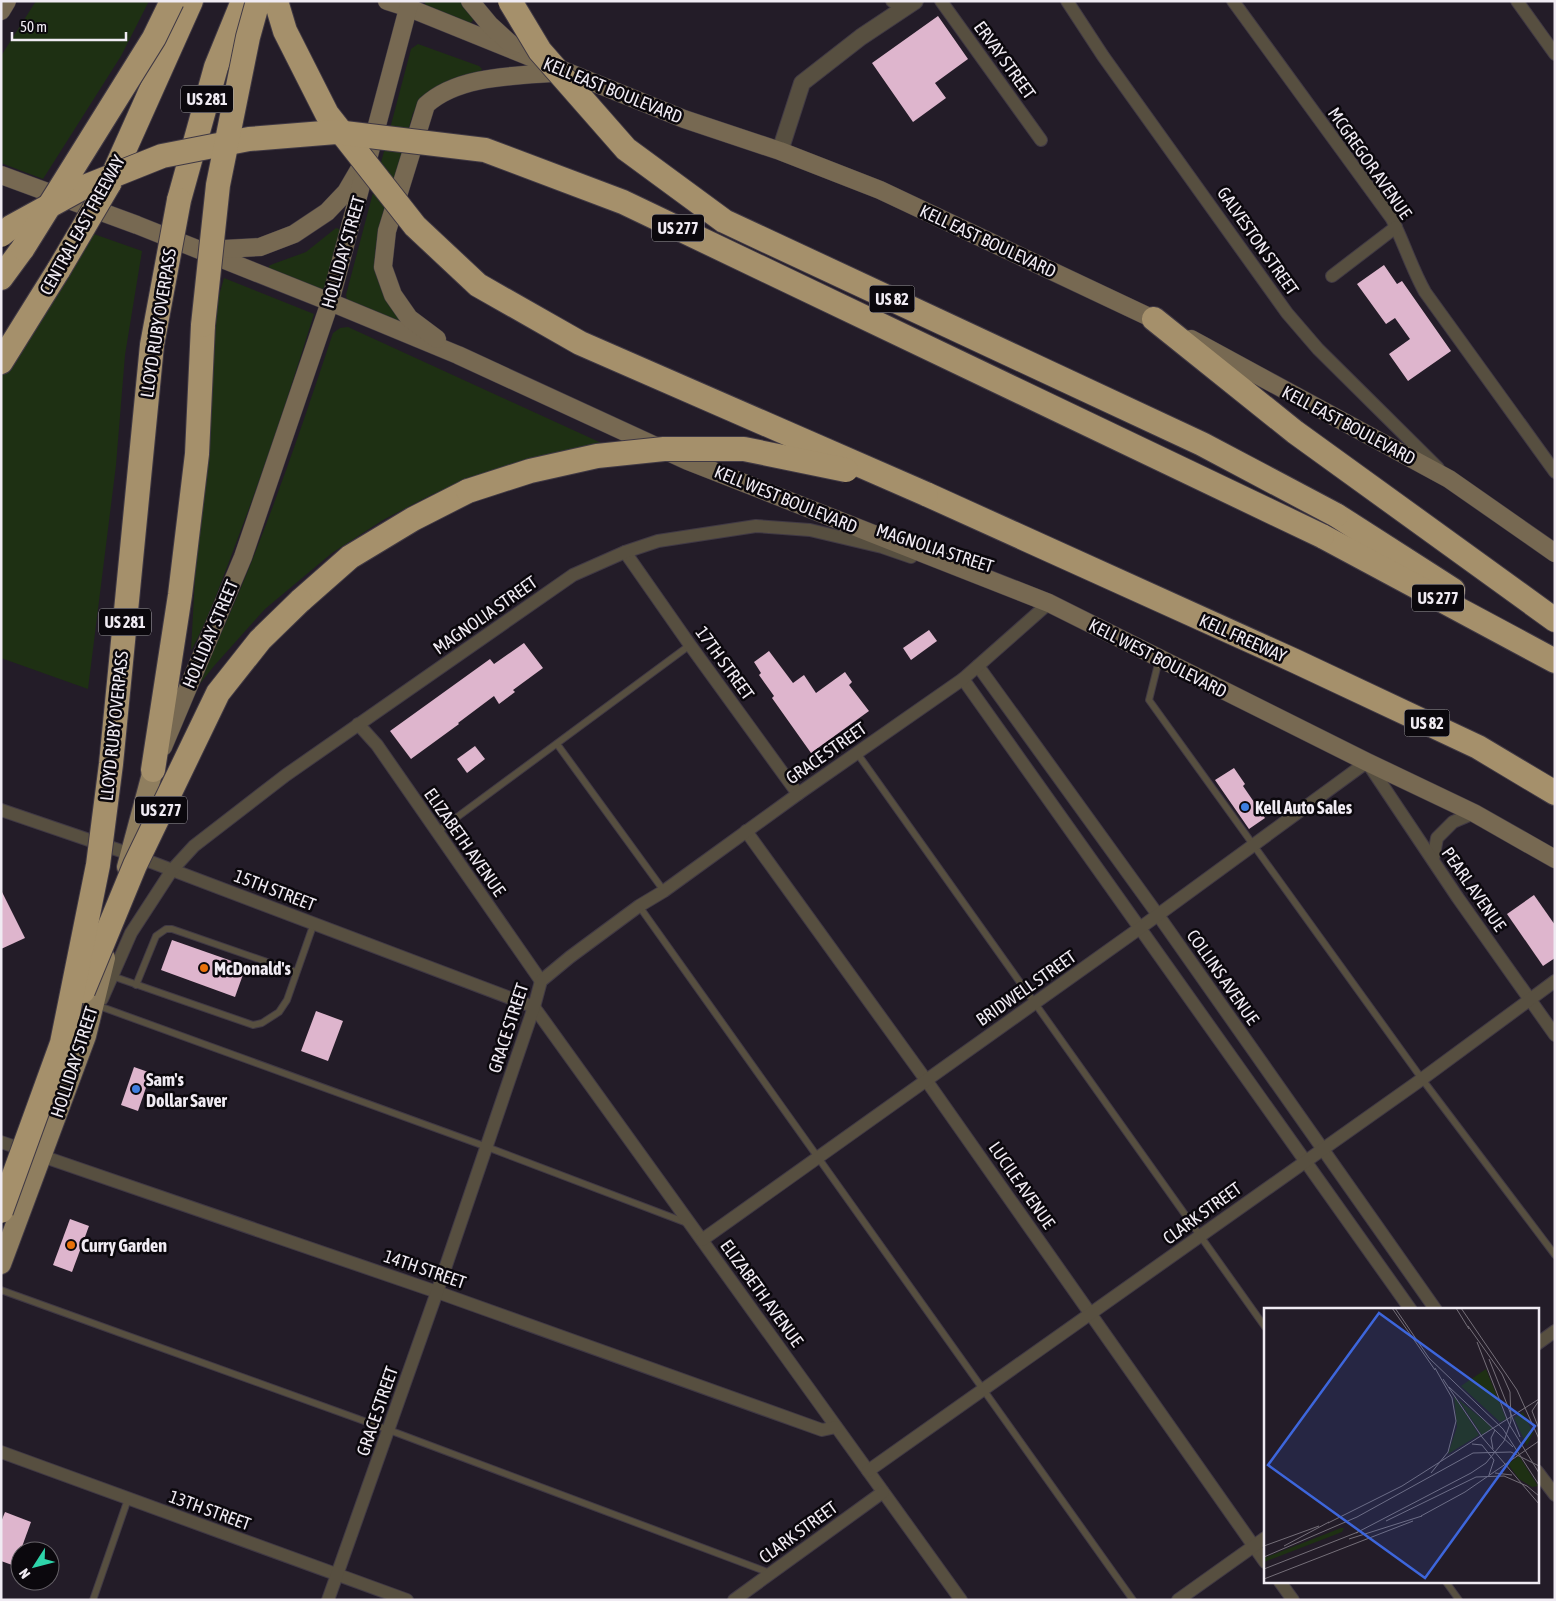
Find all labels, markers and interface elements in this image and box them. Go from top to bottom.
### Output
scale bar [12,10,126,42]
street label: ERVAY STREET [970,17,1040,103]
text: 50 m [20,18,47,35]
street label: KELL EAST BOULEVARD [540,53,686,127]
road number: US 281 [181,86,233,112]
street label: MCGREGOR AVENUE [1324,103,1416,223]
street label: CENTRAL EAST FREEWAY [35,152,129,298]
street label: GALVESTON STREET [1213,183,1303,299]
street label: HOLLIDAY STREET [317,193,369,310]
street label: KELL EAST BOULEVARD [917,200,1059,282]
road number: US 277 [652,214,704,242]
street label: LLOYD RUBY OVERPASS [136,247,180,399]
road number: US 82 [870,286,914,312]
street label: KELL EAST BOULEVARD [1279,381,1419,469]
street label: KELL WEST BOULEVARD [712,461,860,537]
street label: MAGNOLIA STREET [874,519,996,577]
street label: MAGNOLIA STREET [429,571,541,659]
street label: HOLLIDAY STREET [178,577,242,691]
road number: US 277 [1412,584,1464,612]
road number: US 281 [99,608,151,636]
street label: KELL FREEWAY [1196,609,1290,667]
street label: KELL WEST BOULEVARD [1085,614,1231,702]
street label: 17TH STREET [691,622,759,704]
street label: LLOYD RUBY OVERPASS [96,650,132,802]
road number: US 82 [1404,710,1450,736]
street label: GRACE STREET [782,718,870,788]
street label: ELIZABETH AVENUE [420,784,510,900]
road number: US 277 [135,796,187,824]
place label: Kell Auto Sales [1255,797,1353,818]
marker: Kell Auto Sales [1239,801,1251,813]
street label: PEARL AVENUE [1437,843,1511,935]
street label: 15TH STREET [231,865,319,915]
street label: COLLINS AVENUE [1182,925,1264,1029]
street label: BRIDWELL STREET [972,946,1080,1030]
place label: McDonald's [214,958,291,979]
marker: McDonald's [198,962,210,974]
street label: GRACE STREET [484,980,532,1076]
street label: HOLLIDAY STREET [46,1004,102,1120]
place label: Sam's Dollar Saver [146,1069,228,1111]
marker: Sam's Dollar Saver [130,1083,142,1095]
street label: LUCILE AVENUE [984,1138,1060,1233]
street label: CLARK STREET [1159,1177,1245,1248]
place label: Curry Garden [81,1235,167,1256]
street label: ELIZABETH AVENUE [716,1235,808,1351]
marker: Curry Garden [65,1239,77,1251]
street label: 14TH STREET [381,1245,469,1293]
inset map [1264,1308,1538,1584]
street label: GRACE STREET [352,1363,402,1459]
street label: 13TH STREET [166,1486,254,1535]
street label: CLARK STREET [755,1496,841,1567]
north arrow [10,1541,60,1591]
text: N [16,1566,33,1582]

